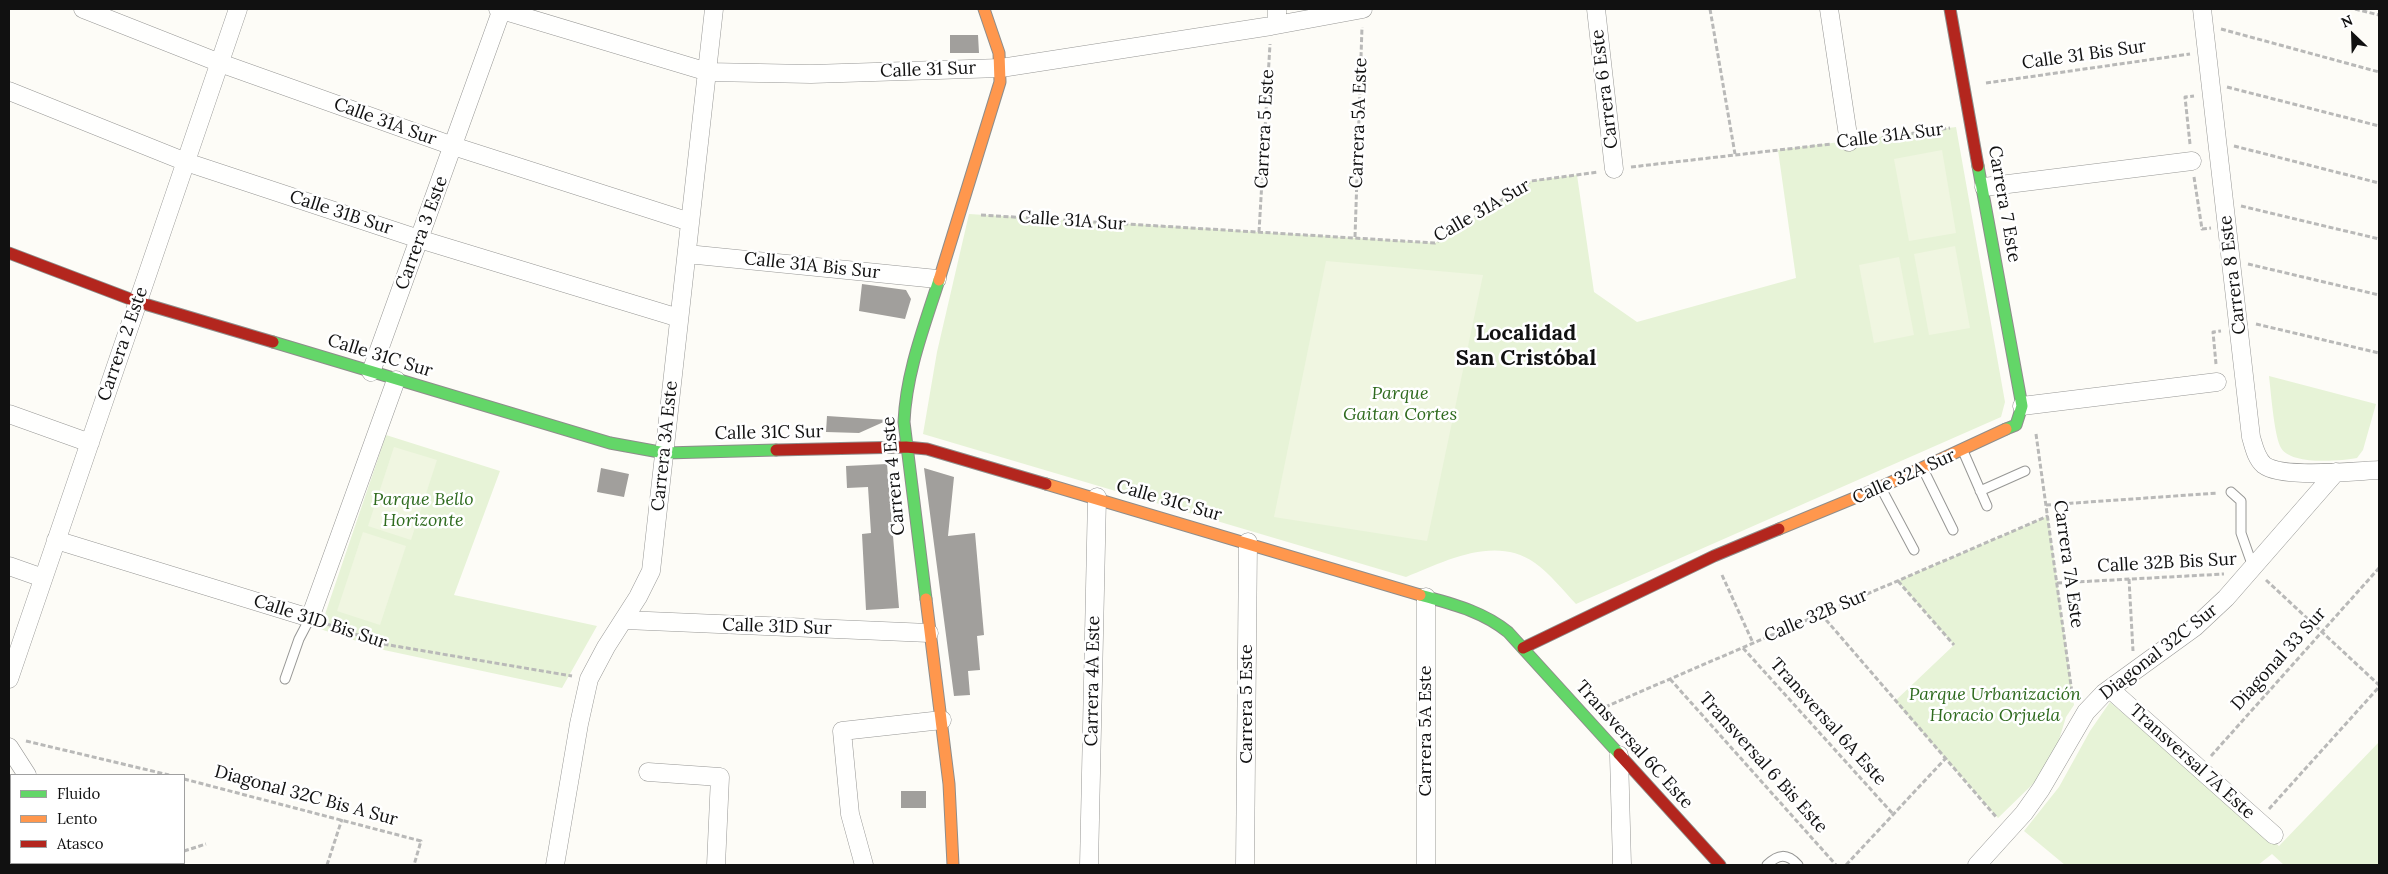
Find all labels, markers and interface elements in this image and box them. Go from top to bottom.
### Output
north arrow [2328,10,2378,60]
text: N [2338,11,2355,32]
street label: Carrera 6 Este [1587,28,1623,150]
street label: Calle 31 Bis Sur [2020,36,2148,74]
street label: Carrera 5A Este [1346,57,1372,189]
street label: Calle 31 Sur [880,58,976,82]
street label: Carrera 5 Este [1251,69,1279,189]
street label: Calle 31A Sur [331,93,439,151]
street label: Calle 31A Sur [1835,119,1945,153]
street label: Carrera 7 Este [1983,144,2025,264]
street label: Carrera 3 Este [391,173,453,293]
street label: Calle 31A Sur [1430,175,1534,247]
street label: Calle 31B Sur [287,186,395,240]
street label: Calle 31A Sur [1018,206,1126,236]
street label: Carrera 8 Este [2215,214,2251,336]
street label: Calle 31A Bis Sur [743,248,881,284]
street label: Carrera 2 Este [93,284,153,404]
district label: Localidad San Cristóbal [1456,321,1596,372]
street label: Calle 31C Sur [325,330,435,382]
street label: Carrera 3A Este [647,380,683,512]
park label: Parque Gaitan Cortes [1343,383,1457,426]
street label: Carrera 4 Este [878,416,910,536]
street label: Calle 31C Sur [714,421,824,445]
street label: Calle 32A Sur [1849,445,1959,509]
street label: Calle 31C Sur [1114,476,1224,526]
park label: Parque Bello Horizonte [372,489,474,532]
street label: Carrera 7A Este [2048,499,2088,629]
street label: Calle 32B Bis Sur [2097,549,2237,577]
street label: Calle 32B Sur [1761,584,1871,648]
street label: Calle 31D Bis Sur [251,590,389,654]
street label: Diagonal 32C Sur [2096,599,2222,705]
street label: Diagonal 33 Sur [2227,603,2331,715]
street label: Calle 31D Sur [722,614,832,640]
street label: Carrera 4A Este [1081,615,1105,747]
street label: Carrera 5 Este [1236,644,1258,764]
street label: Transversal 6A Este [1765,654,1891,790]
street label: Carrera 5A Este [1415,666,1437,796]
street label: Transversal 6C Este [1571,676,1697,814]
park label: Parque Urbanización Horacio Orjuela [1909,684,2081,726]
street label: Transversal 6 Bis Este [1694,688,1832,838]
street label: Transversal 7A Este [2125,700,2259,824]
street label: Diagonal 32C Bis A Sur [212,761,400,831]
legend [10,774,185,864]
text: Fluido [57,784,100,803]
text: Lento [57,809,97,828]
text: Atasco [57,834,103,853]

